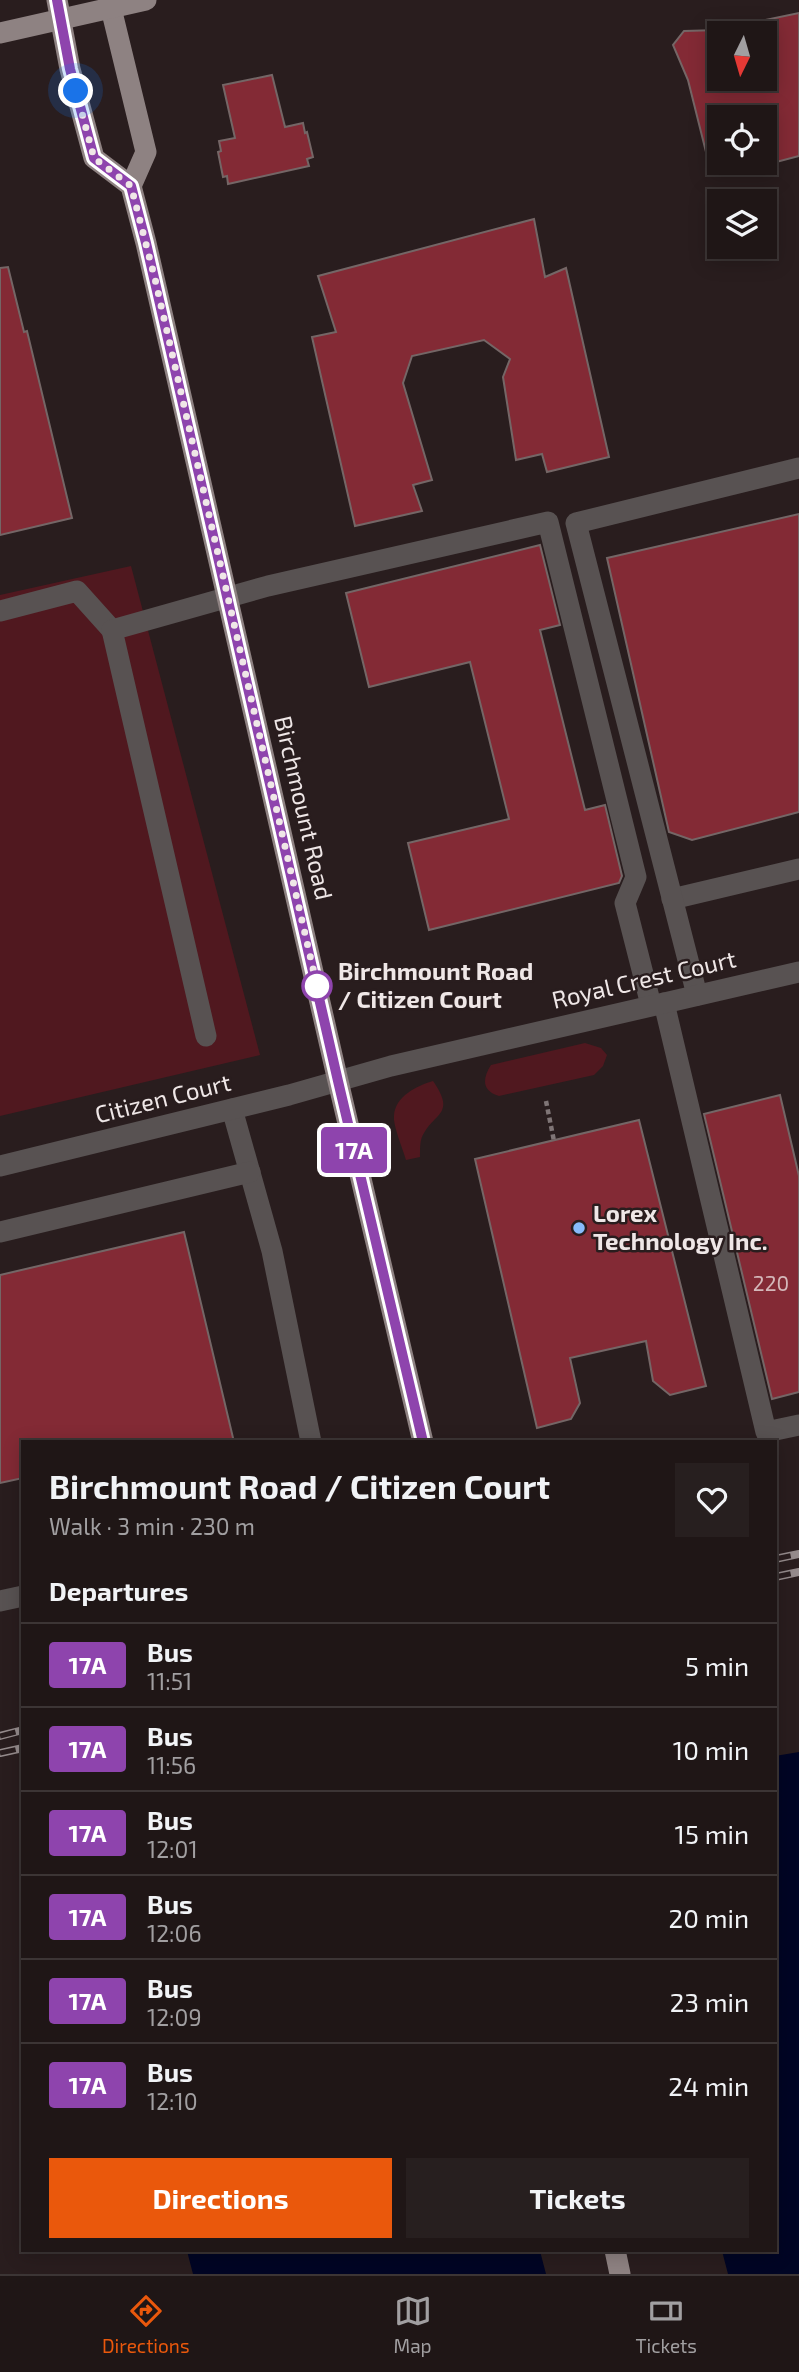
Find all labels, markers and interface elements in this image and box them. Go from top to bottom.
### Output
north arrow [707,21,777,91]
map controls [707,21,777,259]
your location [58,73,93,108]
button: locate [707,105,777,175]
button: layers [707,189,777,259]
street label: Birchmount Road [269,713,340,902]
street label: Royal Crest Court [549,943,739,1014]
place label: Birchmount Road / Citizen Court [338,956,533,1013]
marker: Birchmount Road / Citizen Court [302,971,332,1001]
street label: Citizen Court [92,1067,234,1128]
line badge: 17A [314,1127,394,1173]
text: 17A [335,1135,373,1164]
place label: Lorex Technology Inc. [593,1198,768,1255]
marker: Lorex Technology Inc. [571,1220,587,1236]
house number: 220 [753,1270,789,1295]
button: heart [675,1463,749,1537]
text: Birchmount Road / Citizen Court [49,1466,550,1506]
text: Walk · 3 min · 230 m [49,1512,255,1540]
text: Departures [49,1575,188,1606]
text: Bus [147,1636,193,1667]
text: 17A [69,1650,106,1679]
text: 5 min [685,1650,749,1681]
text: 11:51 [147,1667,192,1695]
text: Bus [147,1720,193,1751]
text: 17A [69,1734,106,1763]
text: 10 min [673,1734,749,1765]
text: 11:56 [147,1751,196,1779]
text: Bus [147,1804,193,1835]
text: 17A [69,1818,106,1847]
text: 15 min [675,1818,749,1849]
text: 12:01 [147,1835,198,1863]
text: Bus [147,1888,193,1919]
text: 17A [69,1902,106,1931]
text: 20 min [669,1902,749,1933]
text: 12:06 [147,1919,202,1947]
text: Bus [147,1972,193,2003]
text: 17A [69,1986,106,2015]
text: 23 min [670,1986,749,2017]
text: 12:09 [147,2003,202,2031]
text: Bus [147,2056,193,2087]
text: 17A [69,2070,106,2099]
text: 24 min [668,2070,749,2101]
text: 12:10 [147,2087,198,2115]
button: Directions [49,2158,392,2238]
button: Tickets [406,2158,749,2238]
tab: Directions [102,2292,190,2357]
tab: Map [393,2292,432,2357]
tab: Tickets [635,2292,697,2357]

